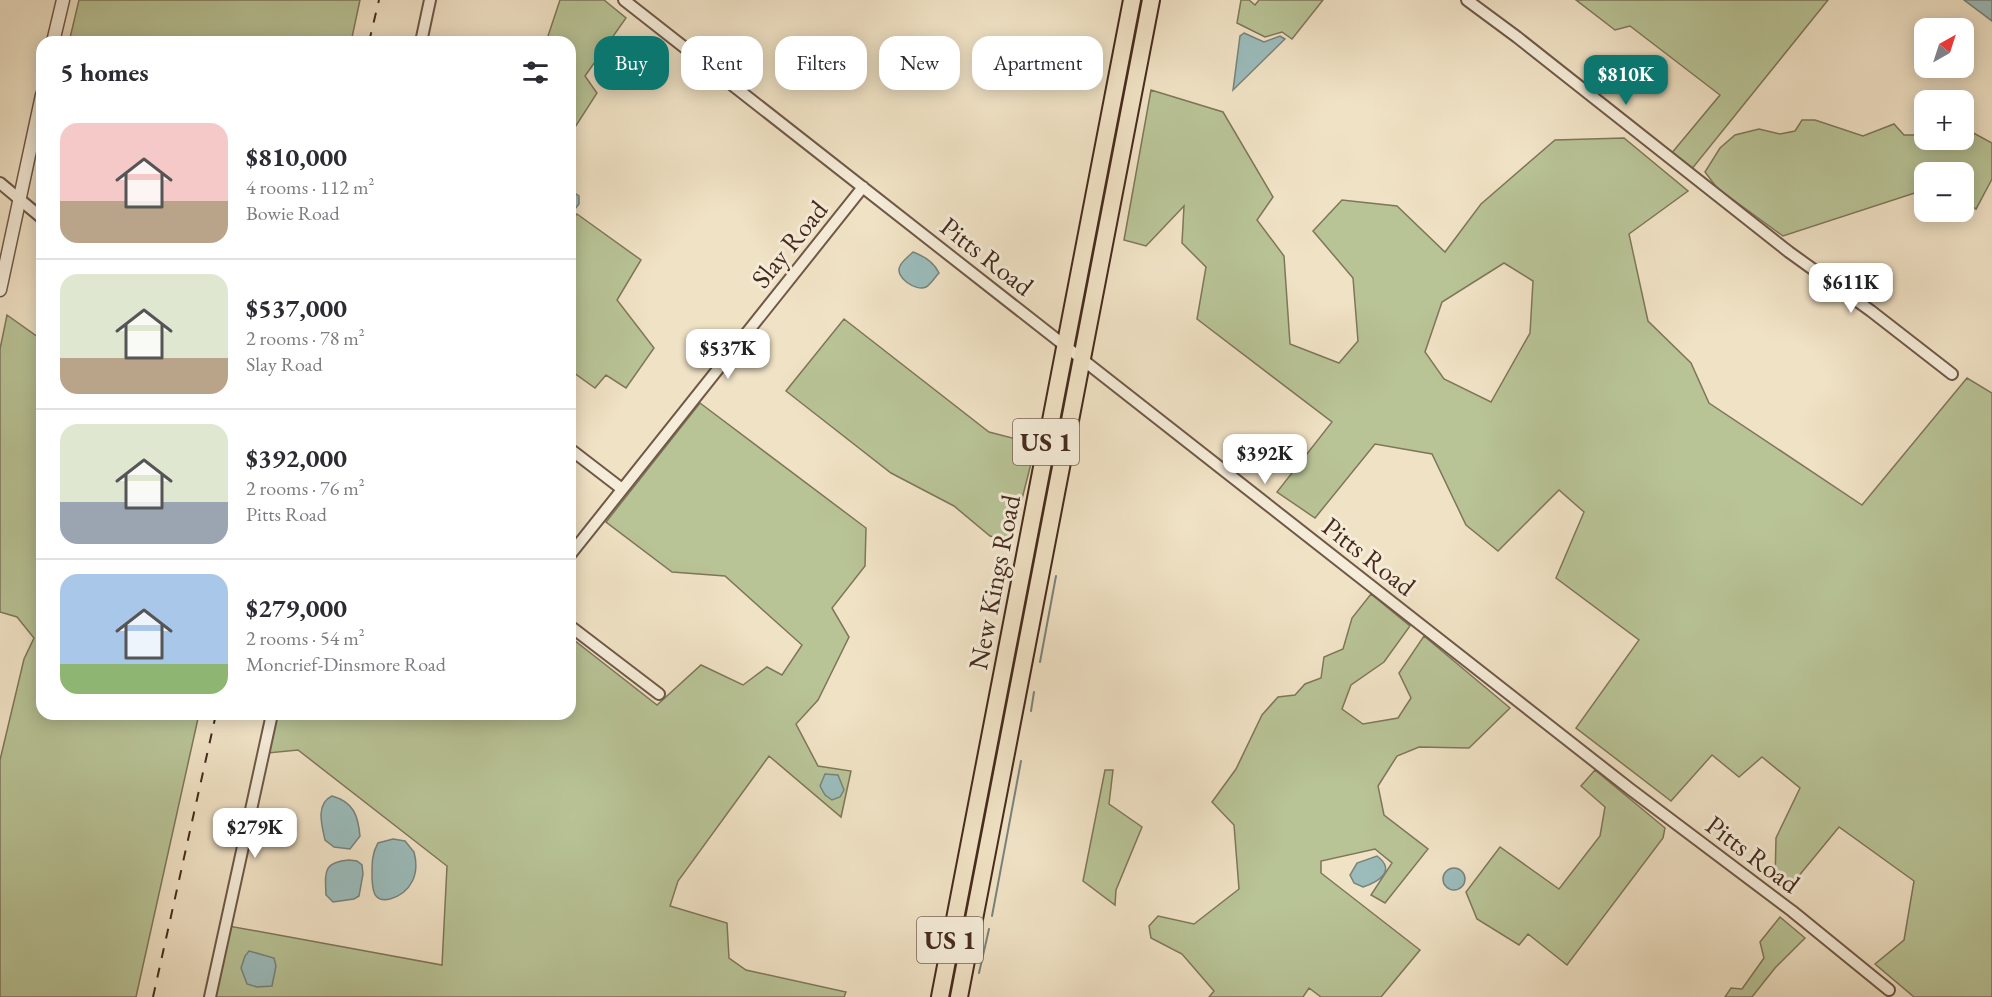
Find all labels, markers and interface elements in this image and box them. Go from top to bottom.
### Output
north arrow [1914,18,1974,78]
map controls [1914,18,1974,222]
chip: Buy [594,36,669,90]
chip: Rent [681,36,763,90]
chip: Filters [775,36,867,90]
chip: New [879,36,960,90]
chip: Apartment [972,36,1103,90]
text: 5 homes [60,55,149,89]
pin: $810K [1584,55,1668,106]
icon: filters [519,56,552,89]
text: $810K [1598,61,1654,87]
button: + [1914,90,1974,150]
text: $810,000 [246,140,347,174]
icon: home [108,147,180,219]
button: − [1914,162,1974,222]
text: 4 rooms · 112 m² [246,174,374,200]
street label: Slay Road [743,193,835,295]
text: Bowie Road [246,200,340,226]
street label: Pitts Road [933,209,1041,304]
pin: $611K [1809,263,1893,314]
text: $611K [1823,269,1879,295]
text: $537,000 [246,291,347,325]
icon: home [108,298,180,370]
text: 2 rooms · 78 m² [246,325,365,351]
pin: $537K [686,329,770,380]
text: $537K [700,335,756,361]
text: Slay Road [246,351,323,377]
road number: US 1 [1013,419,1079,465]
pin: $392K [1223,434,1307,485]
text: $392K [1237,440,1293,466]
text: $392,000 [246,441,347,475]
icon: home [108,448,180,520]
text: 2 rooms · 76 m² [246,475,365,501]
street label: New Kings Road [960,491,1028,672]
text: Pitts Road [246,501,327,527]
street label: Pitts Road [1315,509,1423,604]
text: $279,000 [246,591,347,625]
icon: home [108,598,180,670]
text: 2 rooms · 54 m² [246,625,365,651]
text: Moncrief-Dinsmore Road [246,651,446,677]
street label: Pitts Road [1699,807,1807,901]
pin: $279K [213,808,297,859]
text: $279K [227,814,283,840]
road number: US 1 [917,917,983,963]

